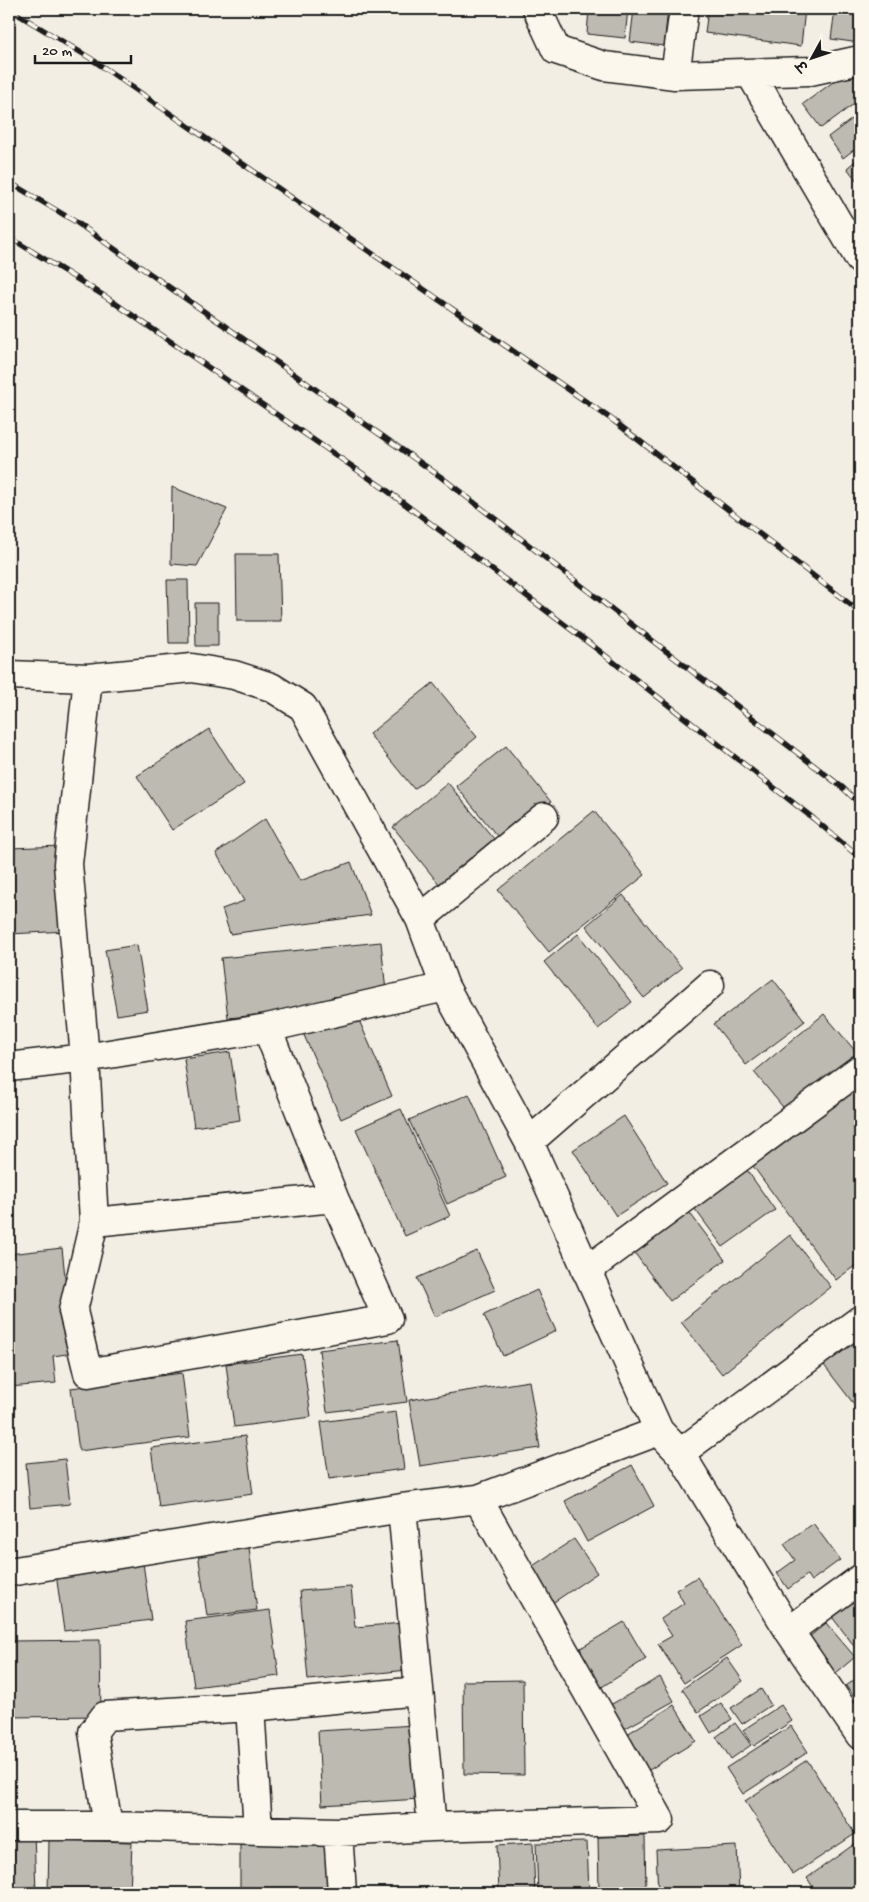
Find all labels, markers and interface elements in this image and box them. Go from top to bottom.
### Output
scale bar [35,32,131,64]
north arrow [786,32,836,82]
text: 20 m [42,43,72,61]
text: उ [793,54,815,75]

